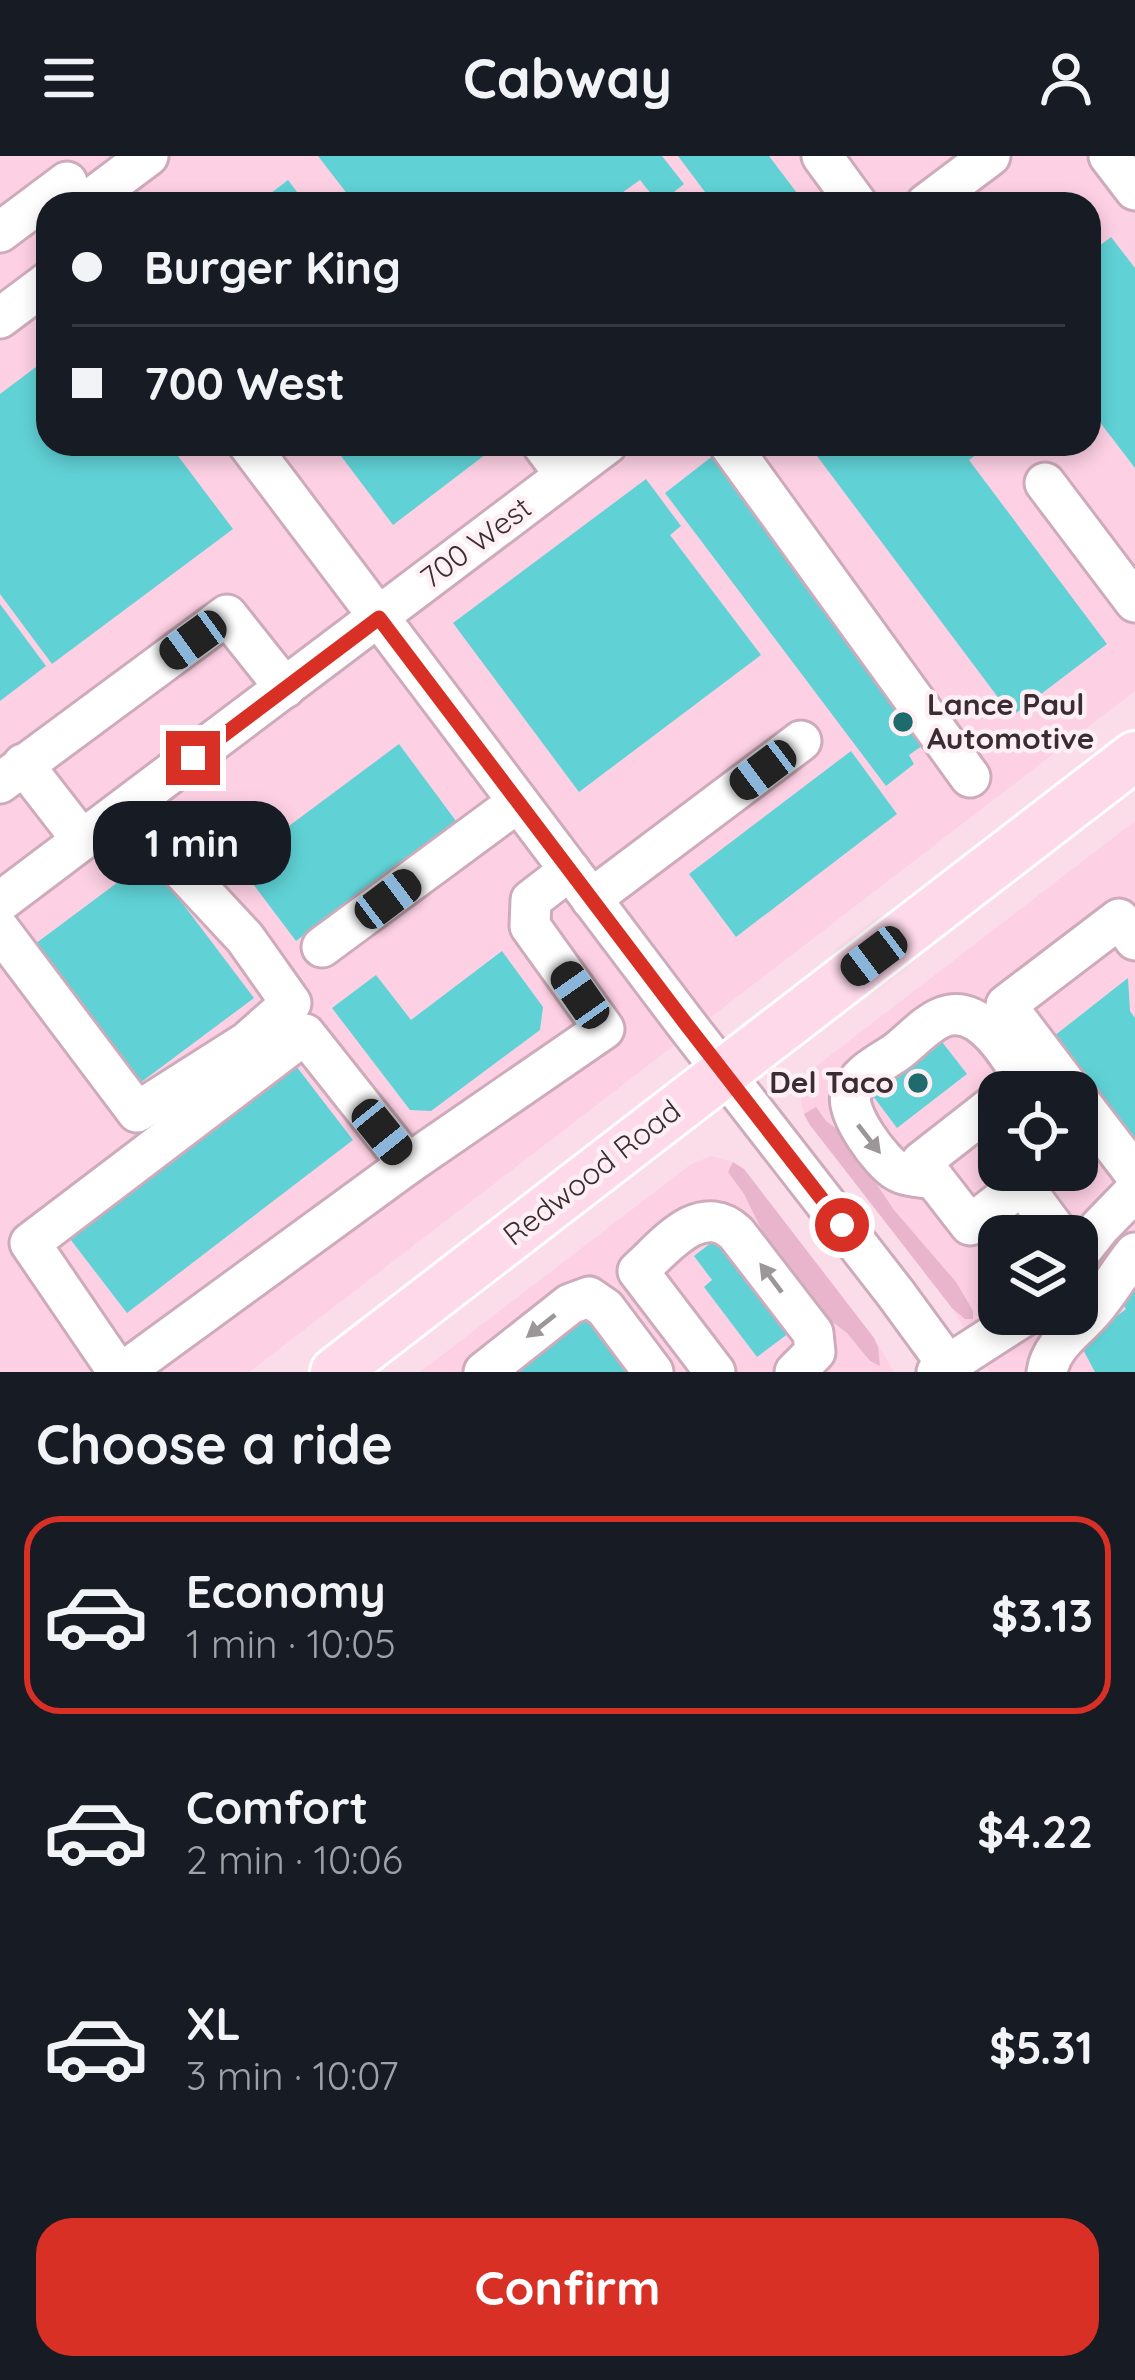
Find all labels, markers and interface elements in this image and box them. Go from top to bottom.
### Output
text: Cabway [463,44,672,112]
icon: menu [36,45,102,111]
icon: person [1033,45,1099,111]
text: Burger King [144,239,401,295]
text: 700 West [144,355,345,411]
street label: 700 West [412,488,538,596]
car [153,604,233,676]
place label: Lance Paul Automotive [927,685,1094,757]
marker: Lance Paul Automotive [890,709,916,735]
route end [166,731,220,785]
car [723,734,803,806]
callout: 1 min [94,800,292,884]
text: 1 min [145,818,239,867]
car [348,863,428,935]
car [834,920,914,992]
car [545,955,615,1035]
place label: Del Taco [769,1063,894,1101]
marker: Del Taco [905,1070,931,1096]
map controls [978,1071,1098,1335]
button: locate [978,1071,1098,1191]
street label: Redwood Road [495,1091,688,1253]
car [345,1093,419,1171]
one-way arrow [856,1123,881,1154]
route start [815,1198,869,1252]
button: layers [978,1215,1098,1335]
one-way arrow [759,1262,783,1293]
one-way arrow [526,1313,557,1338]
text: Choose a ride [36,1410,393,1478]
icon: car [42,1561,150,1669]
text: Economy [186,1563,386,1619]
text: $3.13 [991,1587,1093,1643]
text: 1 min · 10:05 [186,1619,396,1668]
icon: car [42,1777,150,1885]
text: Comfort [186,1779,368,1835]
text: $4.22 [977,1803,1093,1859]
text: 2 min · 10:06 [186,1835,403,1884]
icon: car [42,1993,150,2101]
text: XL [186,1995,241,2051]
text: $5.31 [989,2019,1093,2075]
text: 3 min · 10:07 [186,2051,398,2100]
button: Confirm [36,2218,1099,2356]

